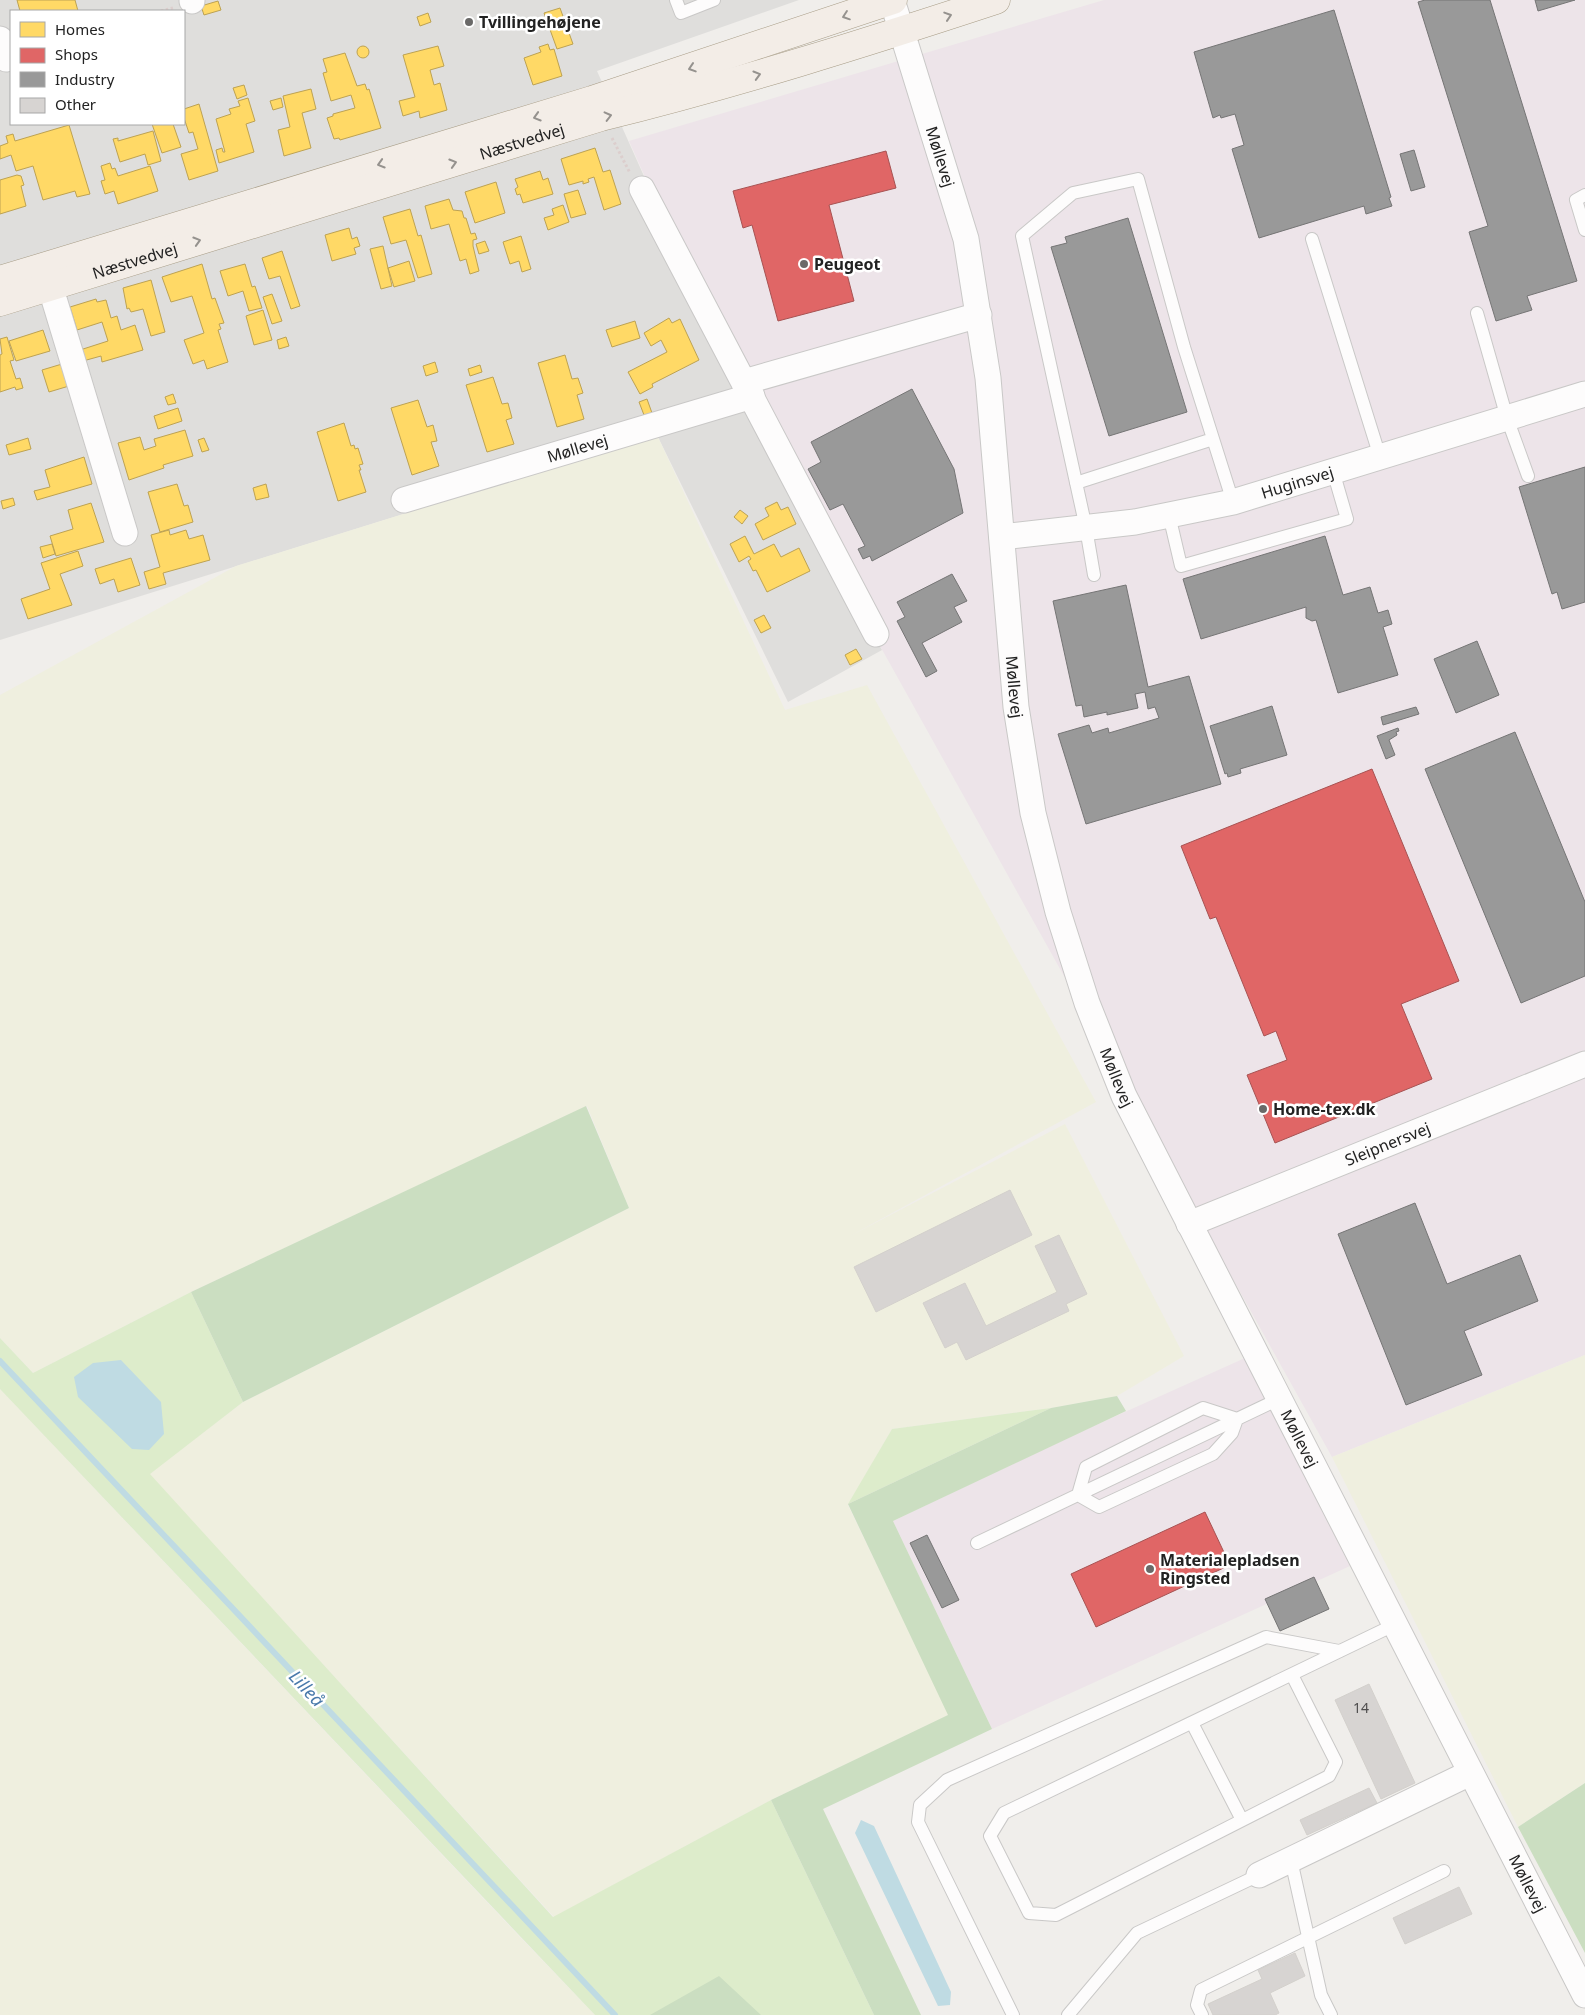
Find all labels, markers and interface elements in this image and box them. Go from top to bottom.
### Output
legend [10,10,185,125]
one-way arrow [842,10,850,20]
place label: Tvillingehøjene [479,11,601,33]
one-way arrow [943,12,951,22]
marker: Tvillingehøjene [463,16,475,28]
text: Homes [55,19,105,39]
text: Shops [55,44,98,64]
one-way arrow [688,62,696,72]
text: Industry [55,69,115,89]
one-way arrow [753,71,761,81]
text: Other [55,94,96,114]
one-way arrow [533,111,541,121]
one-way arrow [604,111,612,121]
street label: Næstvedvej [477,118,567,165]
street label: Møllevej [921,124,960,190]
one-way arrow [448,158,456,168]
one-way arrow [378,159,386,169]
street label: Næstvedvej [90,237,180,284]
one-way arrow [192,237,201,247]
place label: Peugeot [814,253,881,275]
marker: Peugeot [798,258,810,270]
street label: Møllevej [544,429,611,468]
street label: Huginsvej [1258,461,1336,504]
street label: Møllevej [1001,655,1029,720]
street label: Møllevej [1095,1044,1139,1111]
place label: Home-tex.dk [1273,1098,1376,1120]
marker: Home-tex.dk [1257,1103,1269,1115]
street label: Sleipnersvej [1341,1117,1433,1171]
street label: Møllevej [1276,1406,1324,1471]
place label: Materialepladsen Ringsted [1160,1549,1300,1589]
marker: Materialepladsen Ringsted [1144,1563,1156,1575]
water label: Lilleå [284,1665,330,1711]
house number: 14 [1353,1698,1369,1717]
street label: Møllevej [1504,1851,1552,1916]

